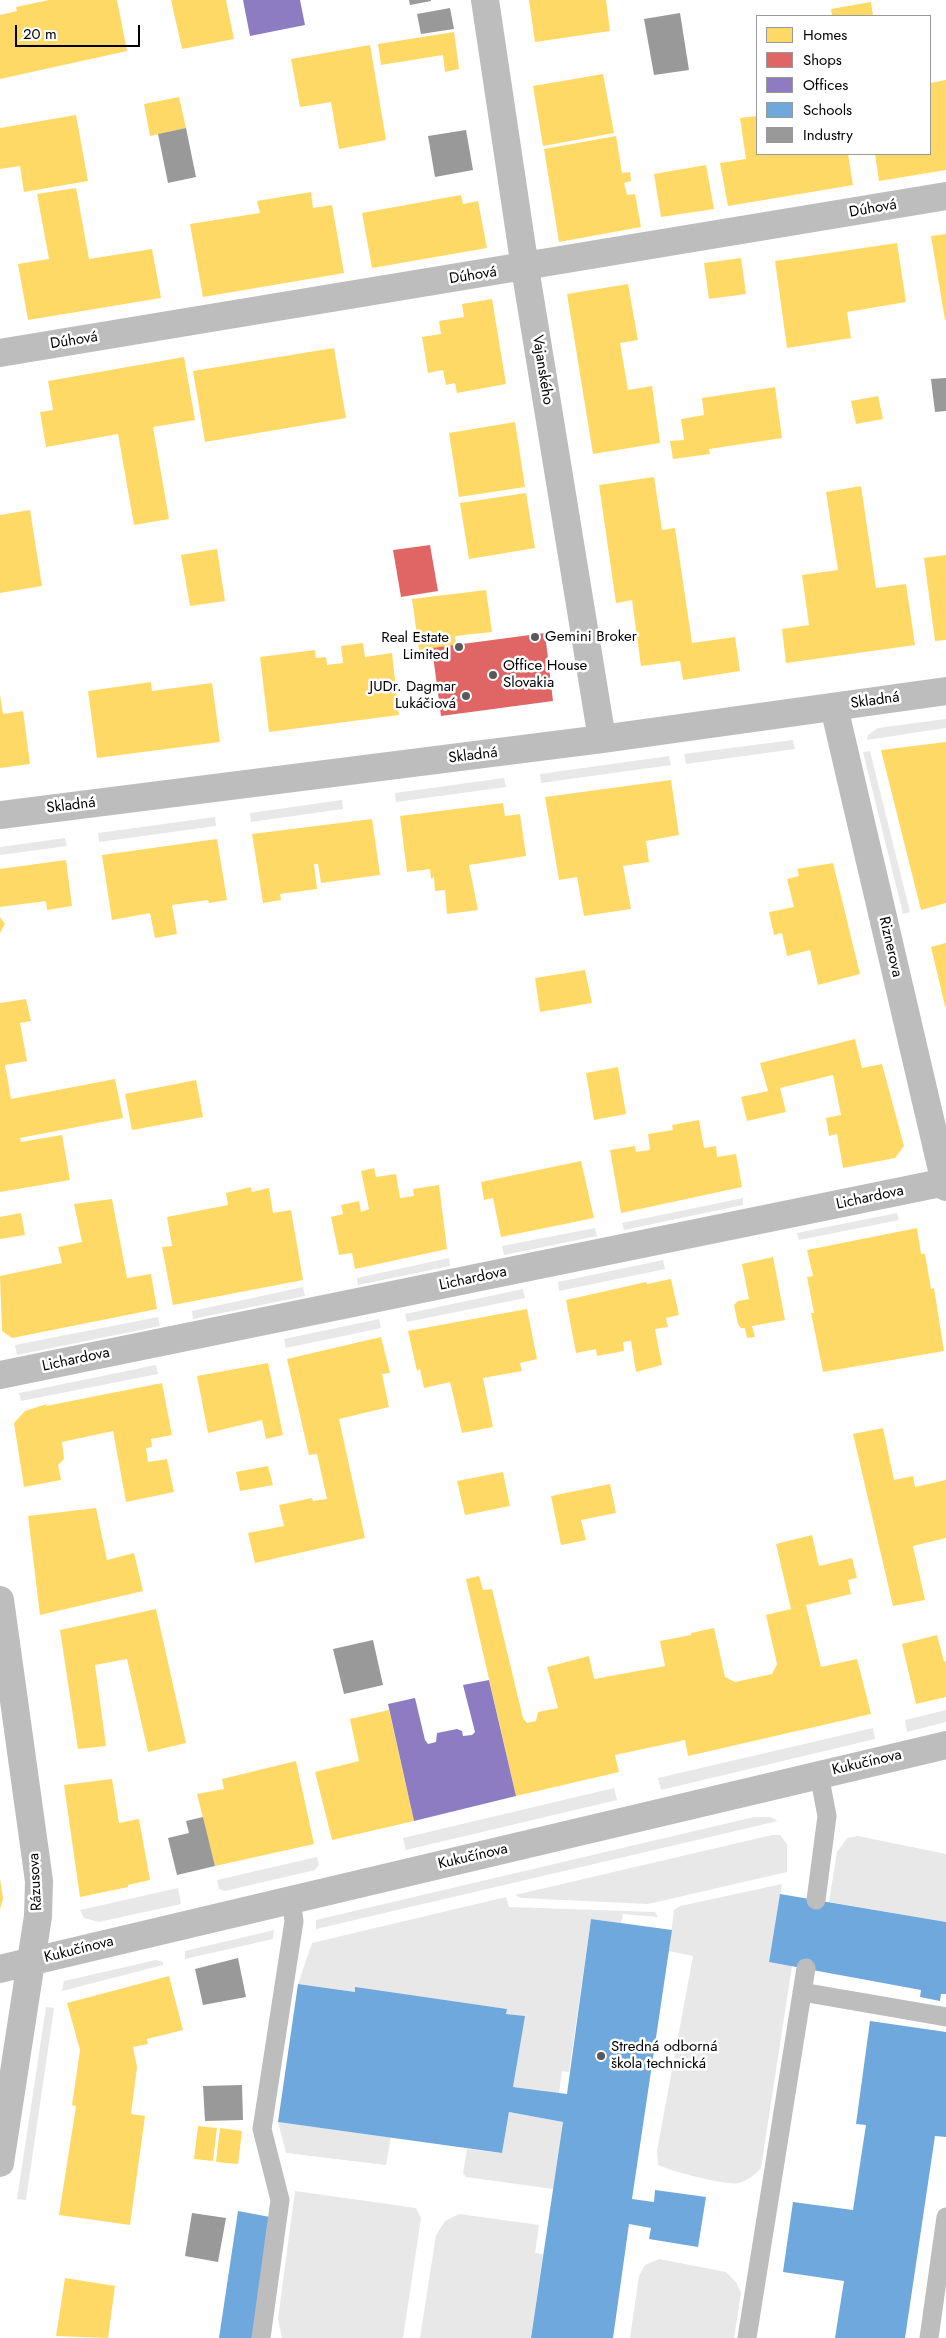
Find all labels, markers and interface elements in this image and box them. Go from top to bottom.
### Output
scale bar [18,15,142,47]
legend [756,15,931,155]
text: 20 m [23,23,57,45]
text: Homes [803,24,847,46]
text: Shops [803,49,842,71]
text: Offices [803,74,848,96]
text: Schools [803,99,852,121]
text: Industry [803,124,853,146]
street label: Dúhová [848,196,898,222]
street label: Dúhová [448,263,498,289]
street label: Dúhová [49,328,99,354]
street label: Vajanského [528,334,556,406]
place label: Gemini Broker [545,628,637,646]
place label: Real Estate Limited [381,629,449,664]
marker: Gemini Broker [529,631,541,643]
marker: Real Estate Limited [453,641,465,653]
place label: Office House Slovakia [503,657,587,692]
marker: Office House Slovakia [487,669,499,681]
place label: JUDr. Dagmar Lukáčiová [370,678,456,713]
street label: Skladná [849,689,901,713]
marker: JUDr. Dagmar Lukáčiová [460,690,472,702]
street label: Skladná [447,744,499,768]
street label: Skladná [45,794,97,818]
street label: Riznerova [874,915,906,979]
street label: Lichardova [835,1182,905,1214]
street label: Lichardova [438,1263,508,1295]
street label: Lichardova [41,1344,111,1376]
street label: Kukučínova [830,1746,904,1780]
street label: Kukučínova [436,1840,510,1874]
street label: Rázusova [25,1853,47,1911]
street label: Kukučínova [42,1933,116,1967]
place label: Stredná odborná škola technická [611,2038,717,2073]
marker: Stredná odborná škola technická [595,2050,607,2062]

